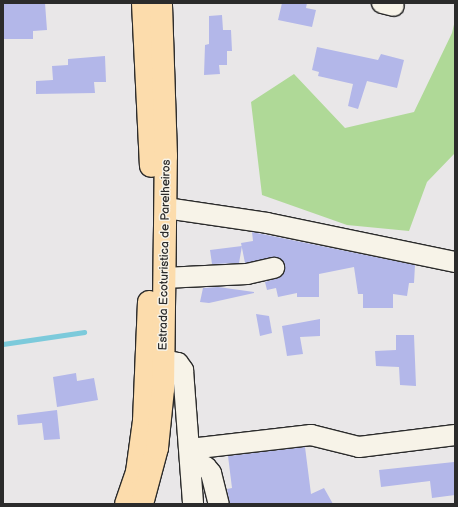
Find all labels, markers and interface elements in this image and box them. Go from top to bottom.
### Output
street label: Estrada Ecoturistica de Parelheiros [156,159,174,351]

